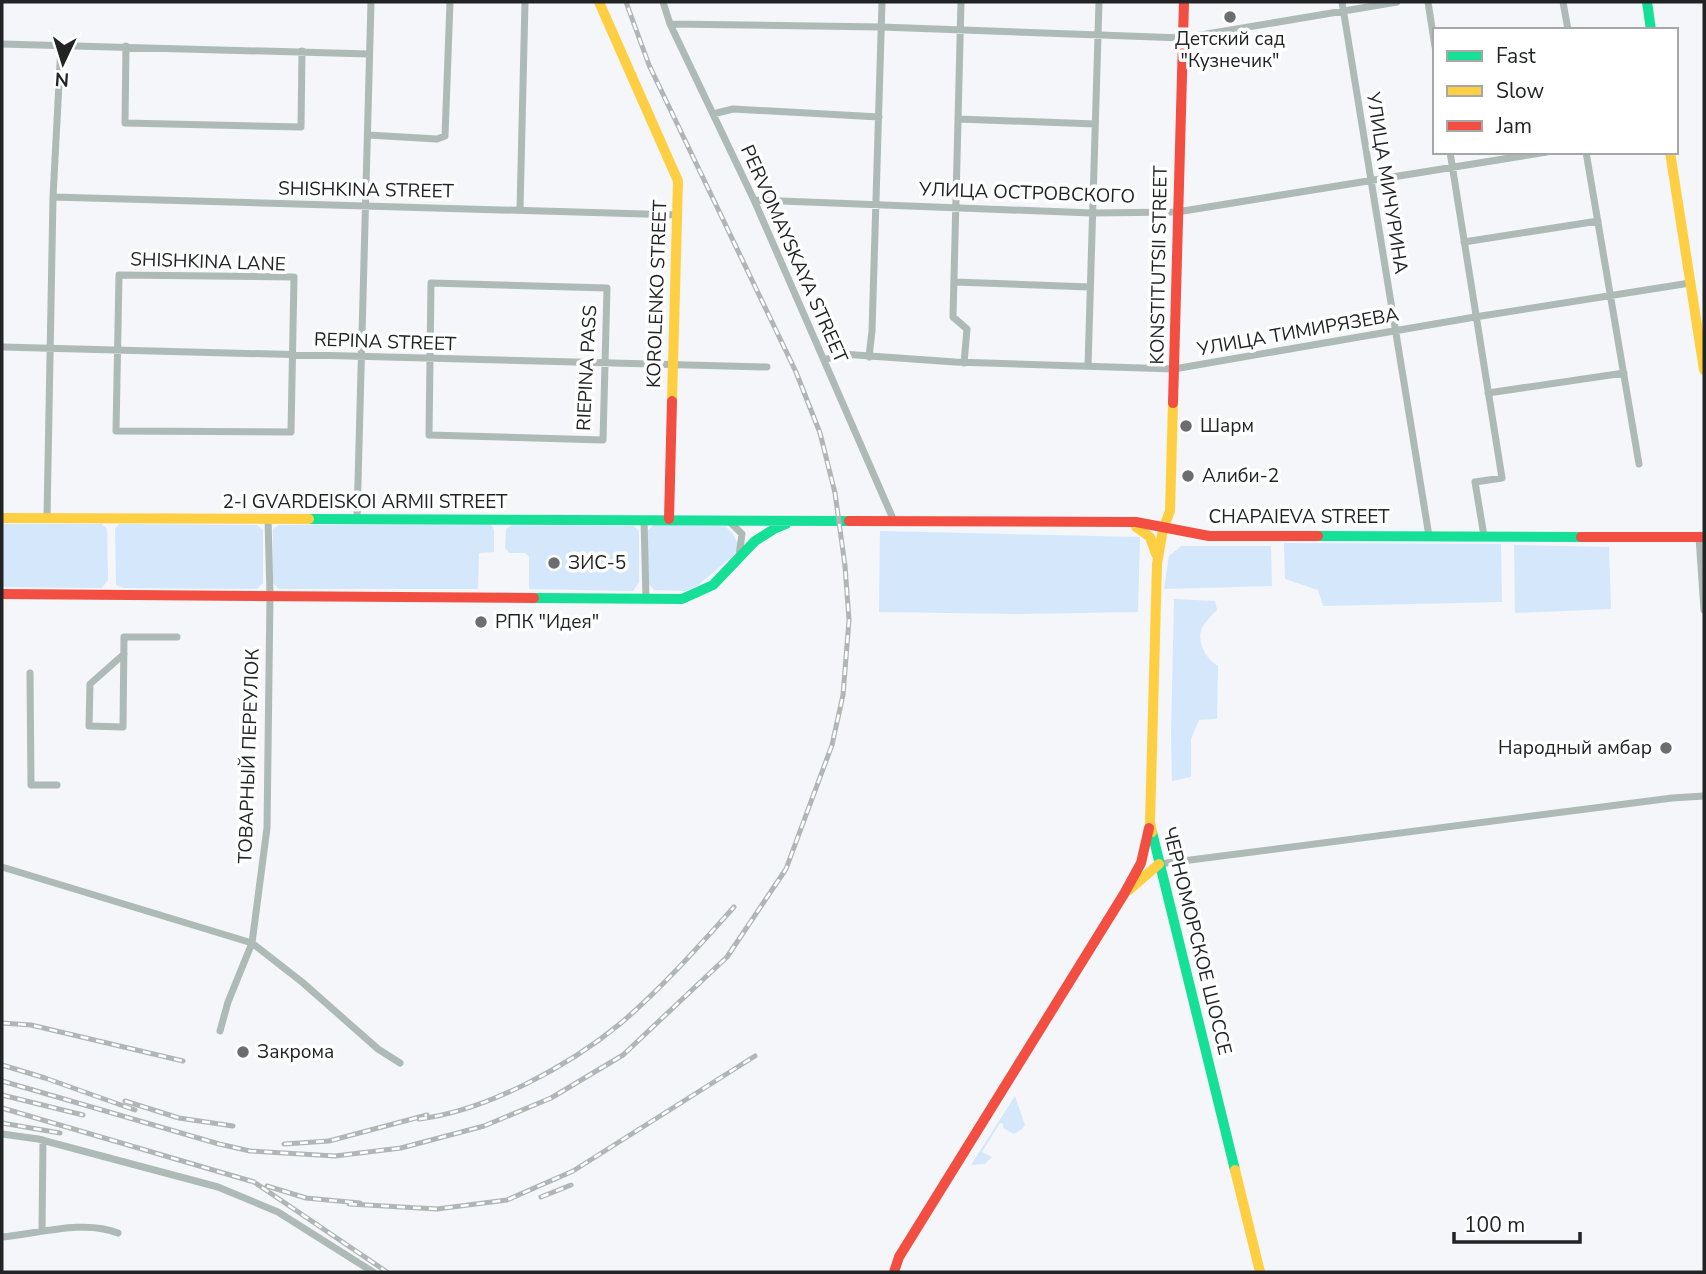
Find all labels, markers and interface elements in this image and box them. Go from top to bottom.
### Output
marker: Детский сад "Кузнечик" [1222,9,1238,25]
place label: Детский сад "Кузнечик" [1175,26,1285,74]
north arrow [28,28,98,98]
legend [1433,28,1678,154]
text: Fast [1496,42,1536,70]
text: N [54,65,70,92]
text: Slow [1496,77,1545,105]
street label: УЛИЦА МИЧУРИНА [1360,89,1414,276]
text: Jam [1495,112,1532,140]
street label: PERVOMAYSKAYA STREET [734,141,854,368]
street label: KONSTITUTSII STREET [1144,165,1174,365]
street label: SHISHKINA STREET [278,175,455,205]
street label: УЛИЦА ОСТРОВСКОГО [918,176,1135,210]
street label: KOROLENKO STREET [641,199,673,389]
street label: SHISHKINA LANE [130,246,286,278]
street label: УЛИЦА ТИМИРЯЗЕВА [1194,301,1401,363]
street label: RIEPINA PASS [571,304,603,432]
street label: REPINA STREET [313,327,457,357]
place label: Шарм [1200,413,1254,439]
marker: Шарм [1178,418,1194,434]
place label: Алиби-2 [1202,463,1279,489]
marker: Алиби-2 [1180,468,1196,484]
street label: 2-I GVARDEISKOI ARMII STREET [222,489,508,515]
street label: CHAPAIEVA STREET [1208,504,1390,530]
place label: ЗИС-5 [568,550,626,576]
marker: ЗИС-5 [546,555,562,571]
place label: РПК "Идея" [495,609,599,635]
marker: РПК "Идея" [473,614,489,630]
street label: ТОВАРНЫЙ ПЕРЕУЛОК [232,648,266,864]
place label: Народный амбар [1498,735,1652,761]
marker: Народный амбар [1658,740,1674,756]
street label: ЧЕРНОМОРСКОЕ ШОССЕ [1156,824,1238,1058]
place label: Закрома [257,1039,334,1065]
marker: Закрома [235,1044,251,1060]
scale bar [1454,1200,1580,1244]
text: 100 m [1464,1211,1525,1239]

